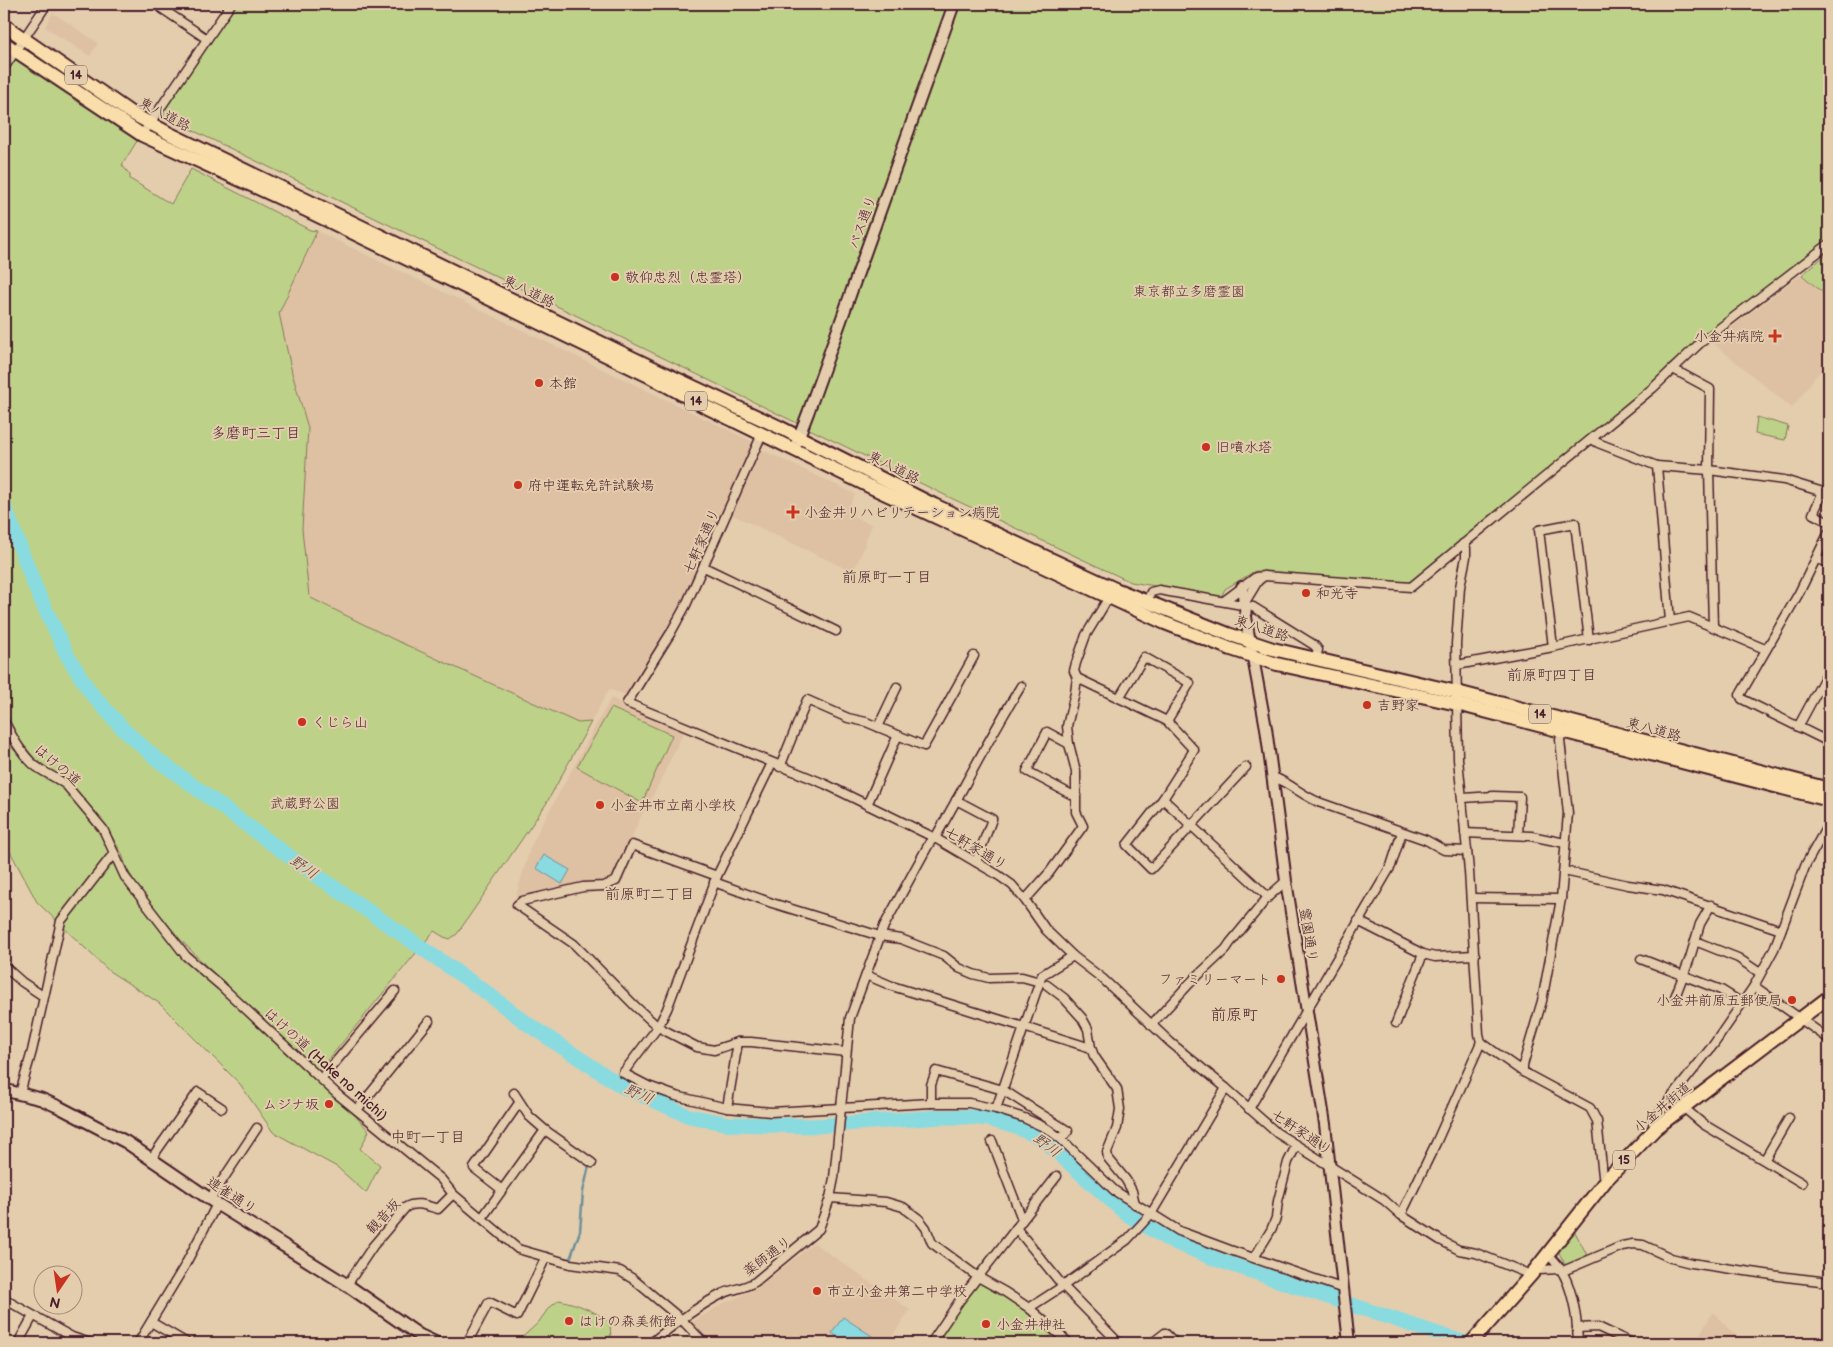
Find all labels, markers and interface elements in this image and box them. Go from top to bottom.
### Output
road number: 14 [65,66,87,84]
street label: 東八道路 [136,94,193,135]
street label: バス通り [845,193,880,251]
place label: 敬仰忠烈（忠霊塔） [625,269,751,286]
marker: 敬仰忠烈（忠霊塔） [609,271,621,283]
street label: 東八道路 [500,272,558,311]
park label: 東京都立多磨霊園 [1133,283,1245,300]
place label: 小金井病院 [1694,328,1764,345]
marker: 小金井病院 [1768,329,1782,343]
place label: 本館 [549,375,577,392]
marker: 本館 [533,377,545,389]
road number: 14 [685,392,707,411]
district label: 多磨町三丁目 [211,424,301,443]
place label: 旧噴水塔 [1216,439,1272,456]
marker: 旧噴水塔 [1200,441,1212,453]
street label: 東八道路 [865,447,923,488]
place label: 府中運転免許試験場 [528,477,654,494]
marker: 府中運転免許試験場 [512,479,524,491]
place label: 小金井リハビリテーション病院 [804,504,1000,521]
marker: 小金井リハビリテーション病院 [786,505,800,519]
street label: 七軒家通り [679,506,723,577]
district label: 前原町一丁目 [842,568,932,587]
place label: 和光寺 [1316,585,1358,602]
marker: 和光寺 [1300,587,1312,599]
street label: 東八道路 [1233,612,1291,645]
district label: 前原町四丁目 [1507,666,1597,685]
place label: 吉野家 [1377,697,1419,714]
marker: 吉野家 [1361,699,1373,711]
road number: 14 [1529,704,1551,724]
place label: くじら山 [312,714,368,731]
street label: 東八道路 [1625,714,1683,745]
marker: くじら山 [296,716,308,728]
street label: はけの道 [31,741,85,790]
park label: 武蔵野公園 [270,795,340,812]
place label: 小金井市立南小学校 [610,797,736,814]
marker: 小金井市立南小学校 [594,799,606,811]
street label: 七軒家通り [941,823,1010,874]
water label: 野川 [286,851,321,884]
district label: 前原町二丁目 [605,885,695,904]
street label: 霊園通り [1296,906,1321,964]
place label: ファミリーマート [1159,971,1271,988]
marker: ファミリーマート [1275,973,1287,985]
place label: 小金井前原五郵便局 [1656,992,1782,1009]
marker: 小金井前原五郵便局 [1786,994,1798,1006]
street label: はけの道 (Hake no michi) [261,1005,391,1124]
district label: 前原町 [1210,1006,1258,1025]
street label: 小金井街道 [1630,1078,1695,1136]
water label: 野川 [621,1080,656,1109]
place label: ムジナ坂 [263,1096,319,1113]
marker: ムジナ坂 [323,1098,335,1110]
street label: 七軒家通り [1268,1106,1335,1159]
district label: 中町一丁目 [390,1128,466,1147]
water label: 野川 [1029,1129,1064,1162]
road number: 15 [1613,1150,1635,1170]
street label: 連雀通り [204,1173,260,1218]
street label: 観音坂 [363,1195,404,1237]
street label: 薬師通り [740,1233,795,1280]
north arrow [32,1264,82,1314]
place label: 市立小金井第二中学校 [827,1283,967,1300]
marker: 市立小金井第二中学校 [811,1285,823,1297]
text: N [48,1293,62,1312]
place label: はけの森美術館 [579,1313,677,1330]
marker: はけの森美術館 [563,1315,575,1327]
place label: 小金井神社 [996,1316,1066,1333]
marker: 小金井神社 [980,1318,992,1330]

